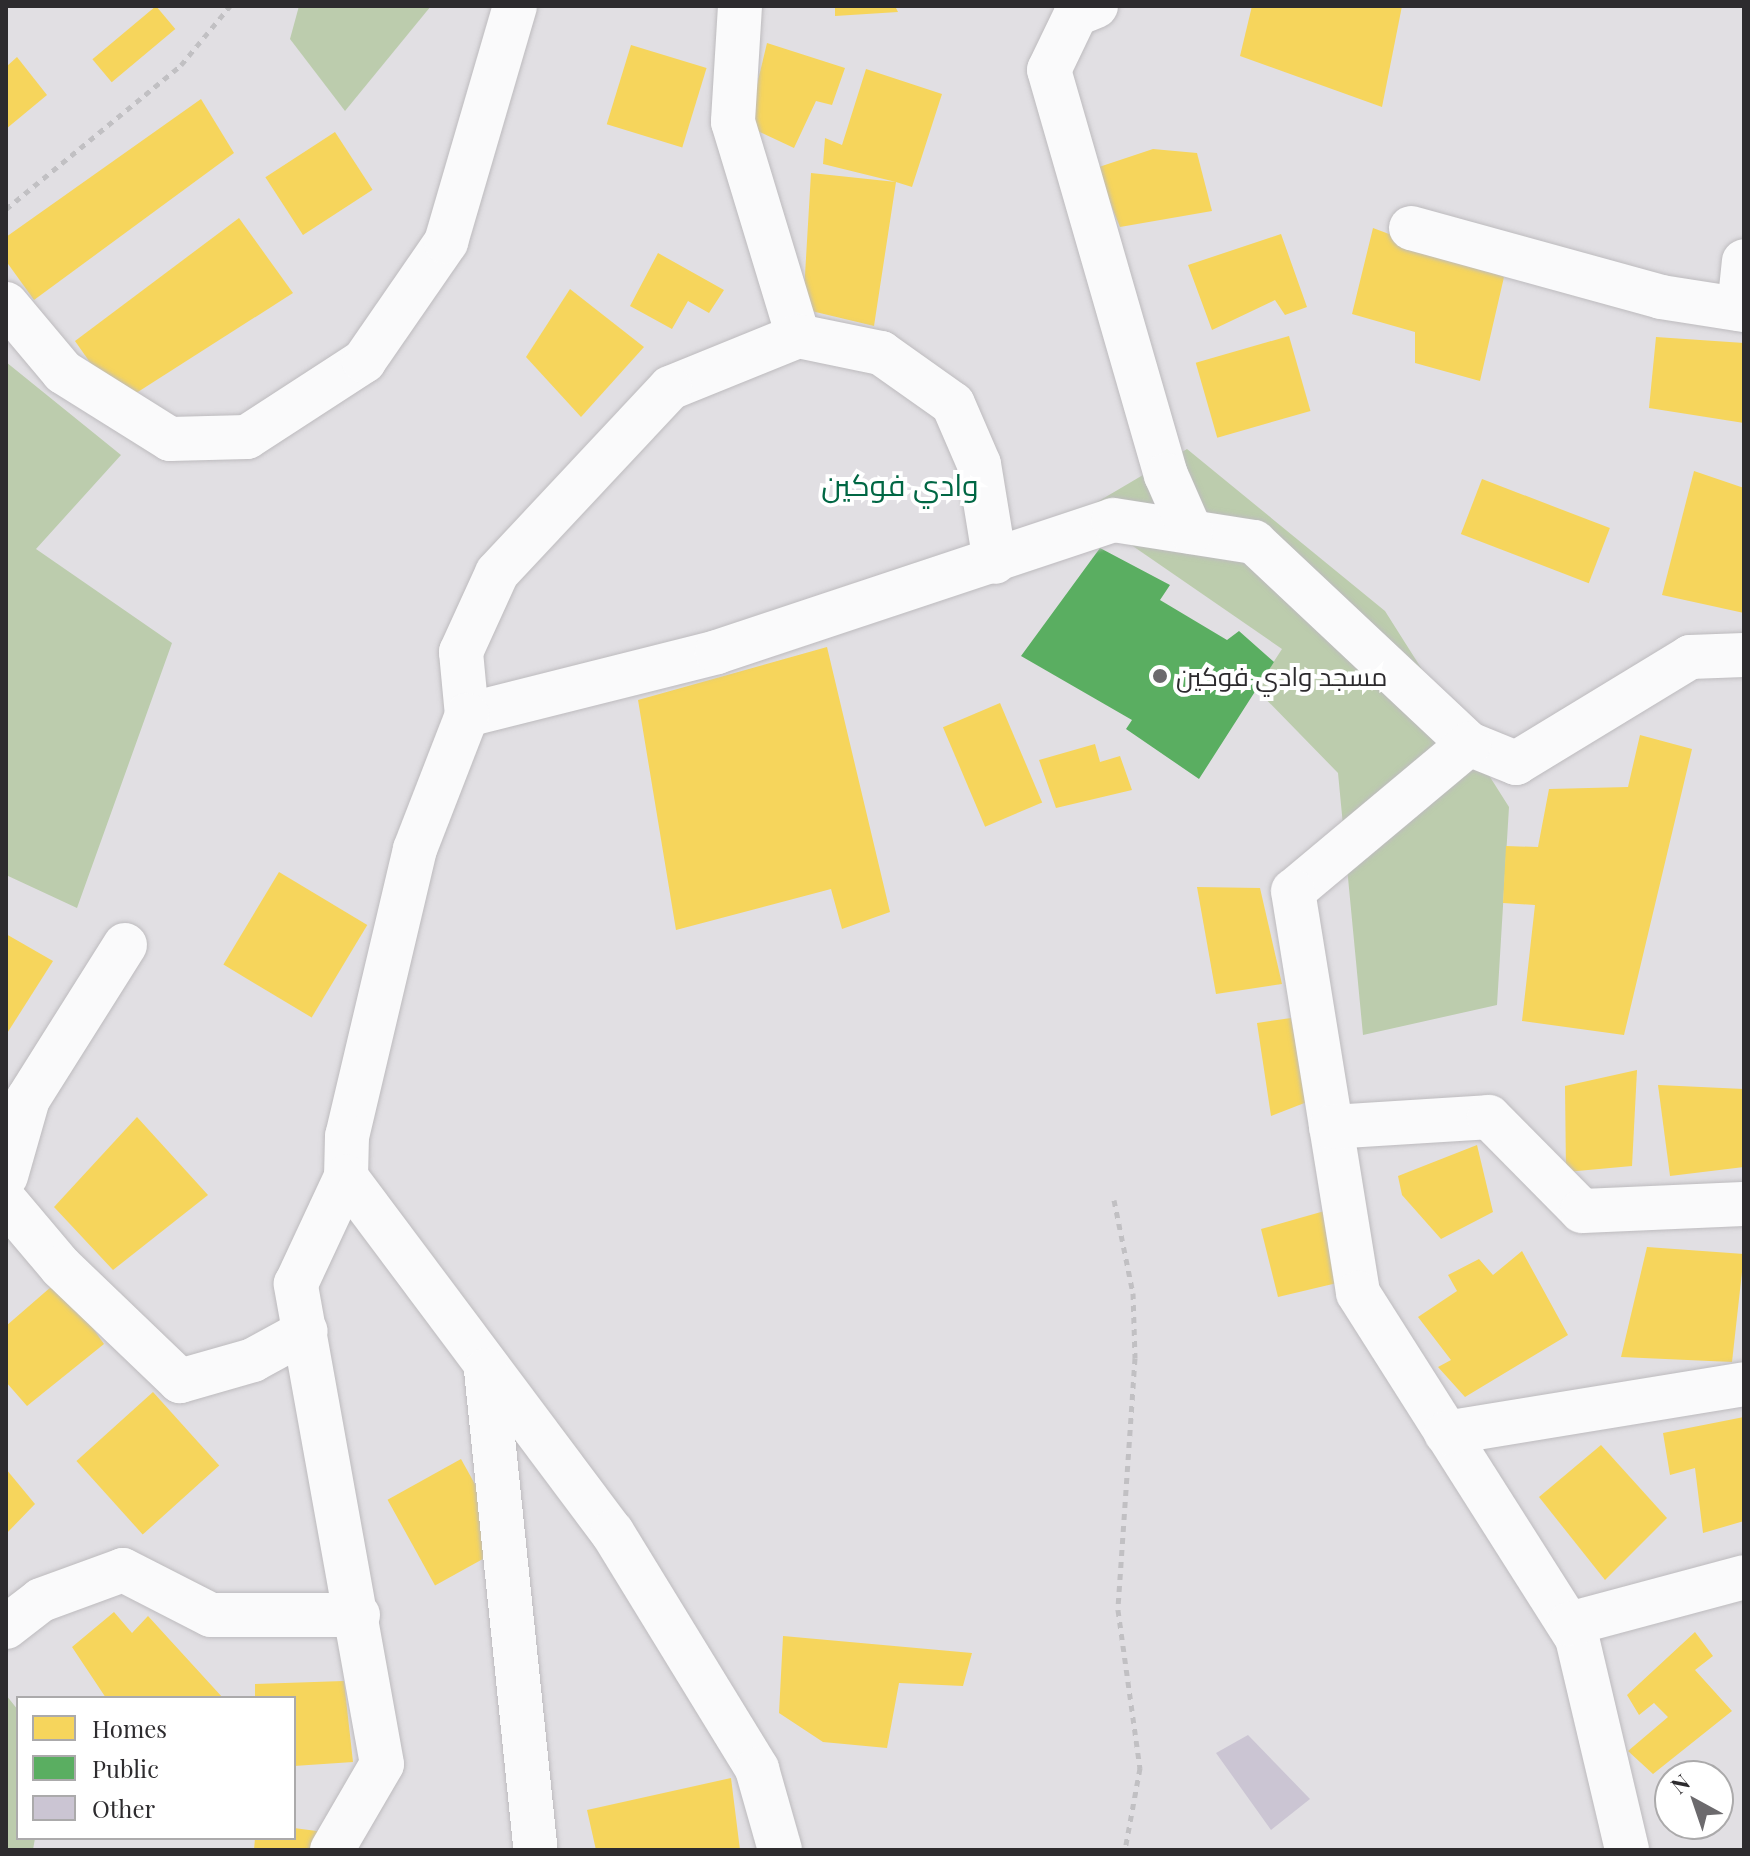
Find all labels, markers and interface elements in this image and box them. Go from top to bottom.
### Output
district label: وادي فوكين [821,466,979,502]
place label: مسجد وادي فوكين [1176,660,1387,692]
marker: مسجد وادي فوكين [1151,667,1169,685]
legend [16,1696,296,1840]
text: Homes [92,1712,167,1744]
text: Public [92,1752,159,1784]
north arrow [1654,1760,1734,1840]
text: N [1664,1767,1696,1800]
text: Other [92,1792,155,1824]

